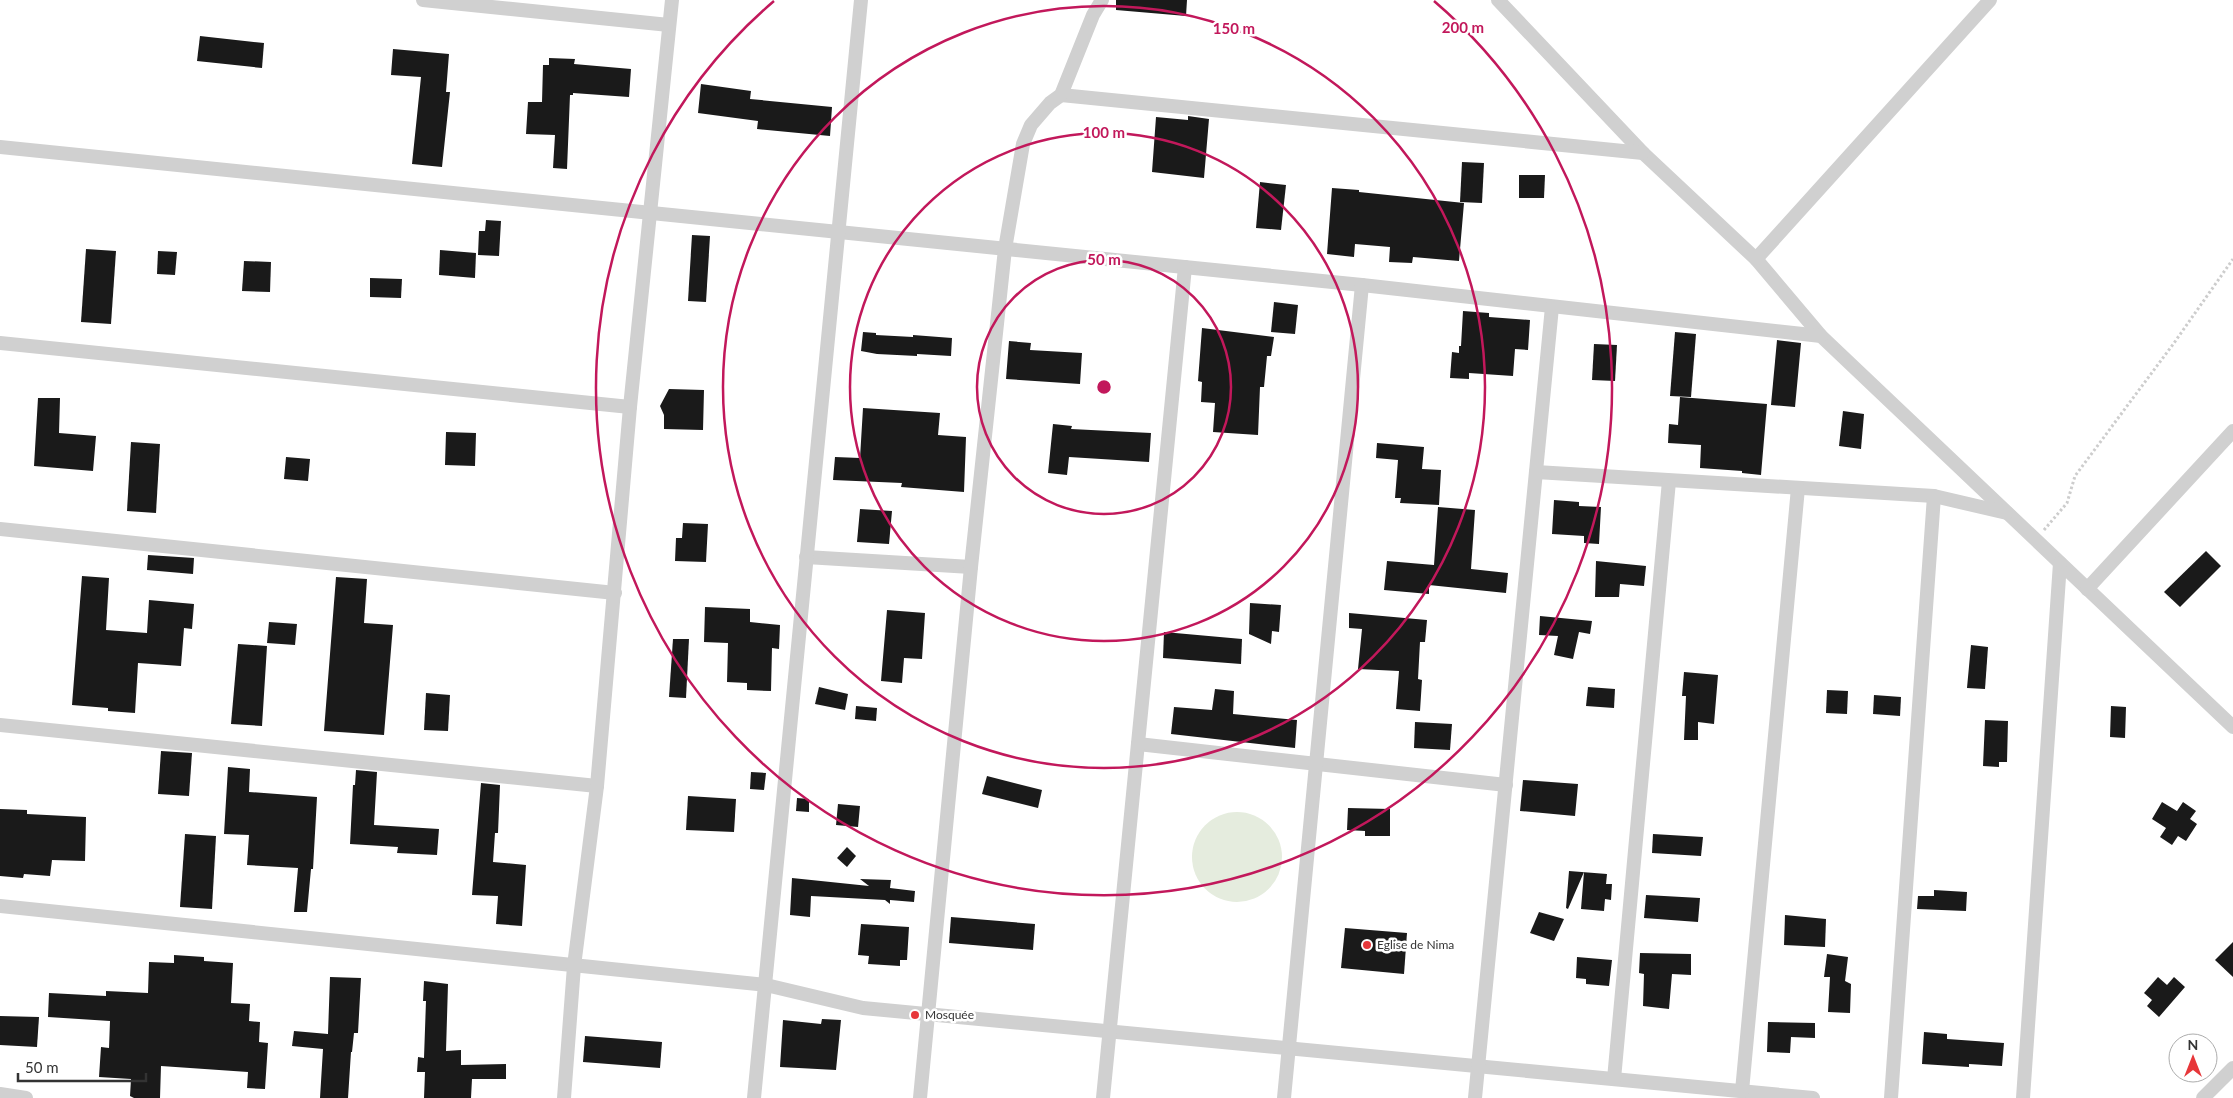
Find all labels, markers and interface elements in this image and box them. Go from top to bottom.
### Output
text: 200 m [1442,18,1484,36]
text: 150 m [1213,19,1255,37]
text: 100 m [1083,123,1125,141]
text: 50 m [1087,250,1121,268]
centre of rings [1095,378,1113,396]
place label: Eglise de Nima [1377,937,1454,952]
marker: Eglise de Nima [1361,939,1373,951]
place label: Mosquée [925,1007,974,1022]
marker: Mosquée [909,1009,921,1021]
north arrow [2168,1033,2218,1083]
text: N [2188,1036,2198,1053]
scale bar [18,1050,145,1082]
text: 50 m [25,1058,59,1076]

